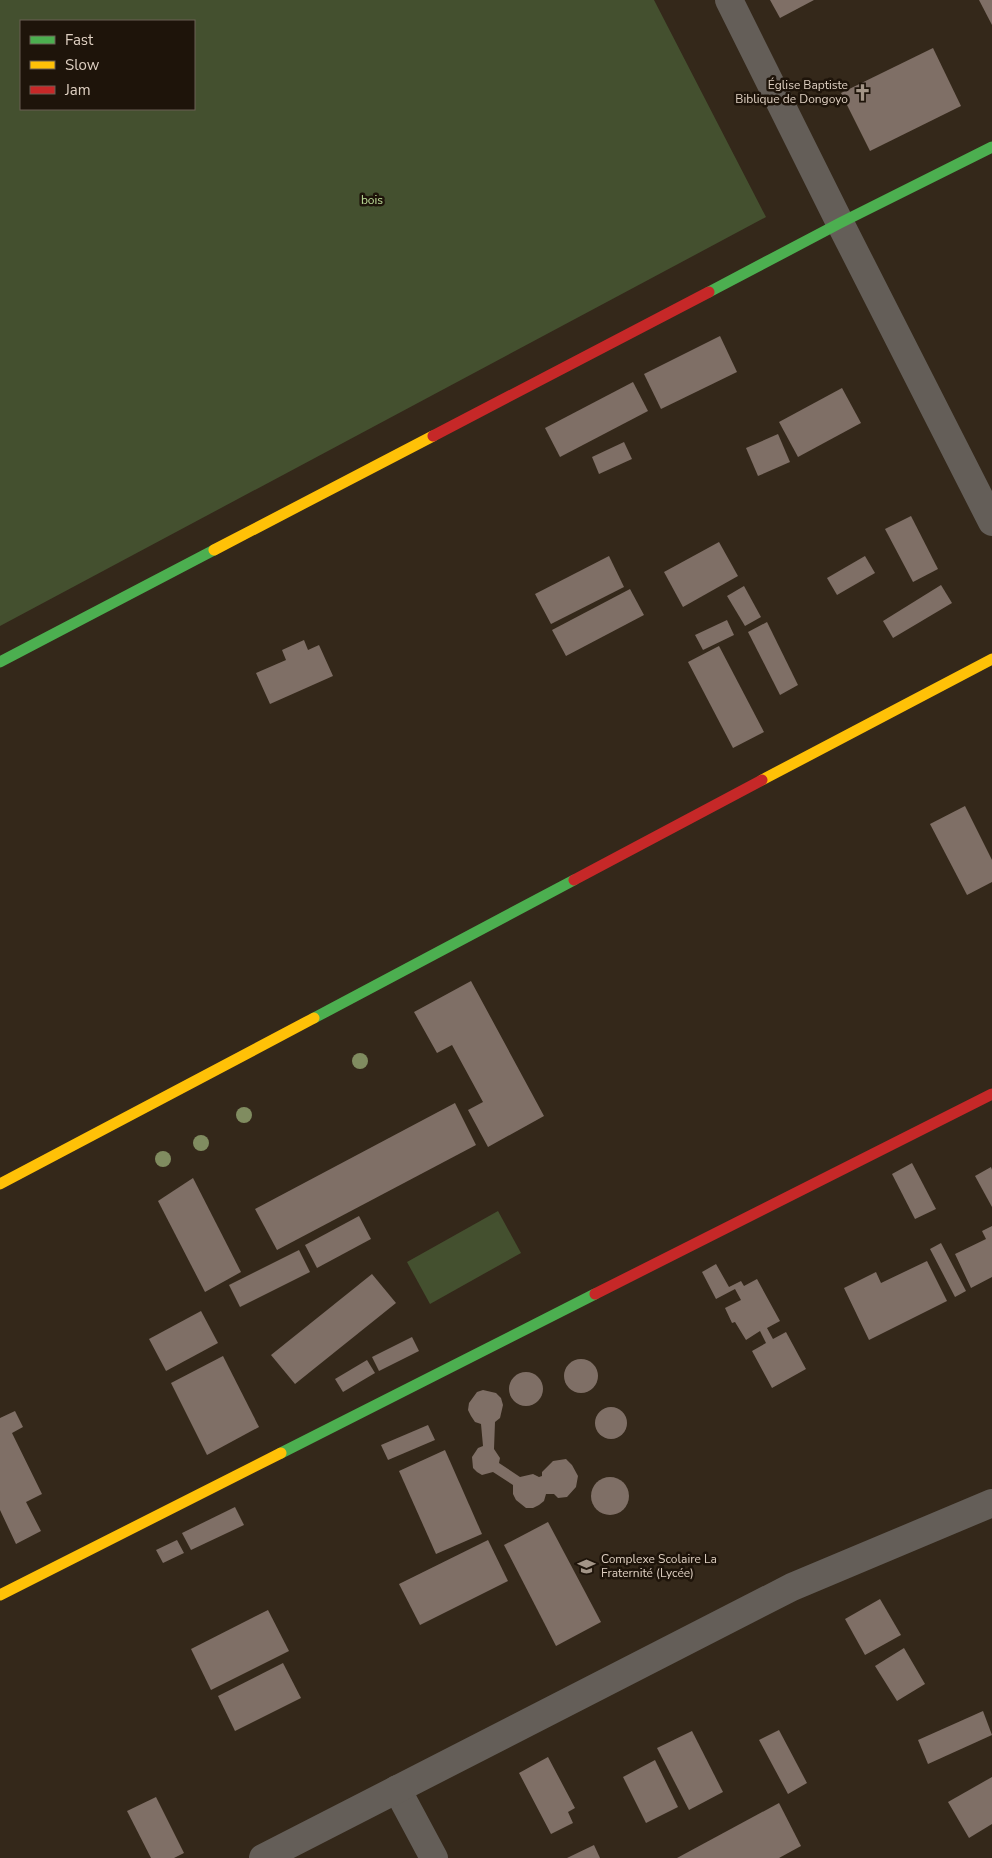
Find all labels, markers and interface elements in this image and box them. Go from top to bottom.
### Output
legend [20,20,195,110]
text: Fast [65,30,94,50]
text: Slow [65,55,100,75]
place label: Église Baptiste Biblique de Dongoyo [735,77,848,107]
text: Jam [64,80,91,100]
church icon: Église Baptiste Biblique de Dongoyo [852,82,872,102]
park label: bois [361,192,383,208]
place label: Complexe Scolaire La Fraternité (Lycée) [601,1551,717,1581]
school or university icon: Complexe Scolaire La Fraternité (Lycée) [577,1556,597,1576]

